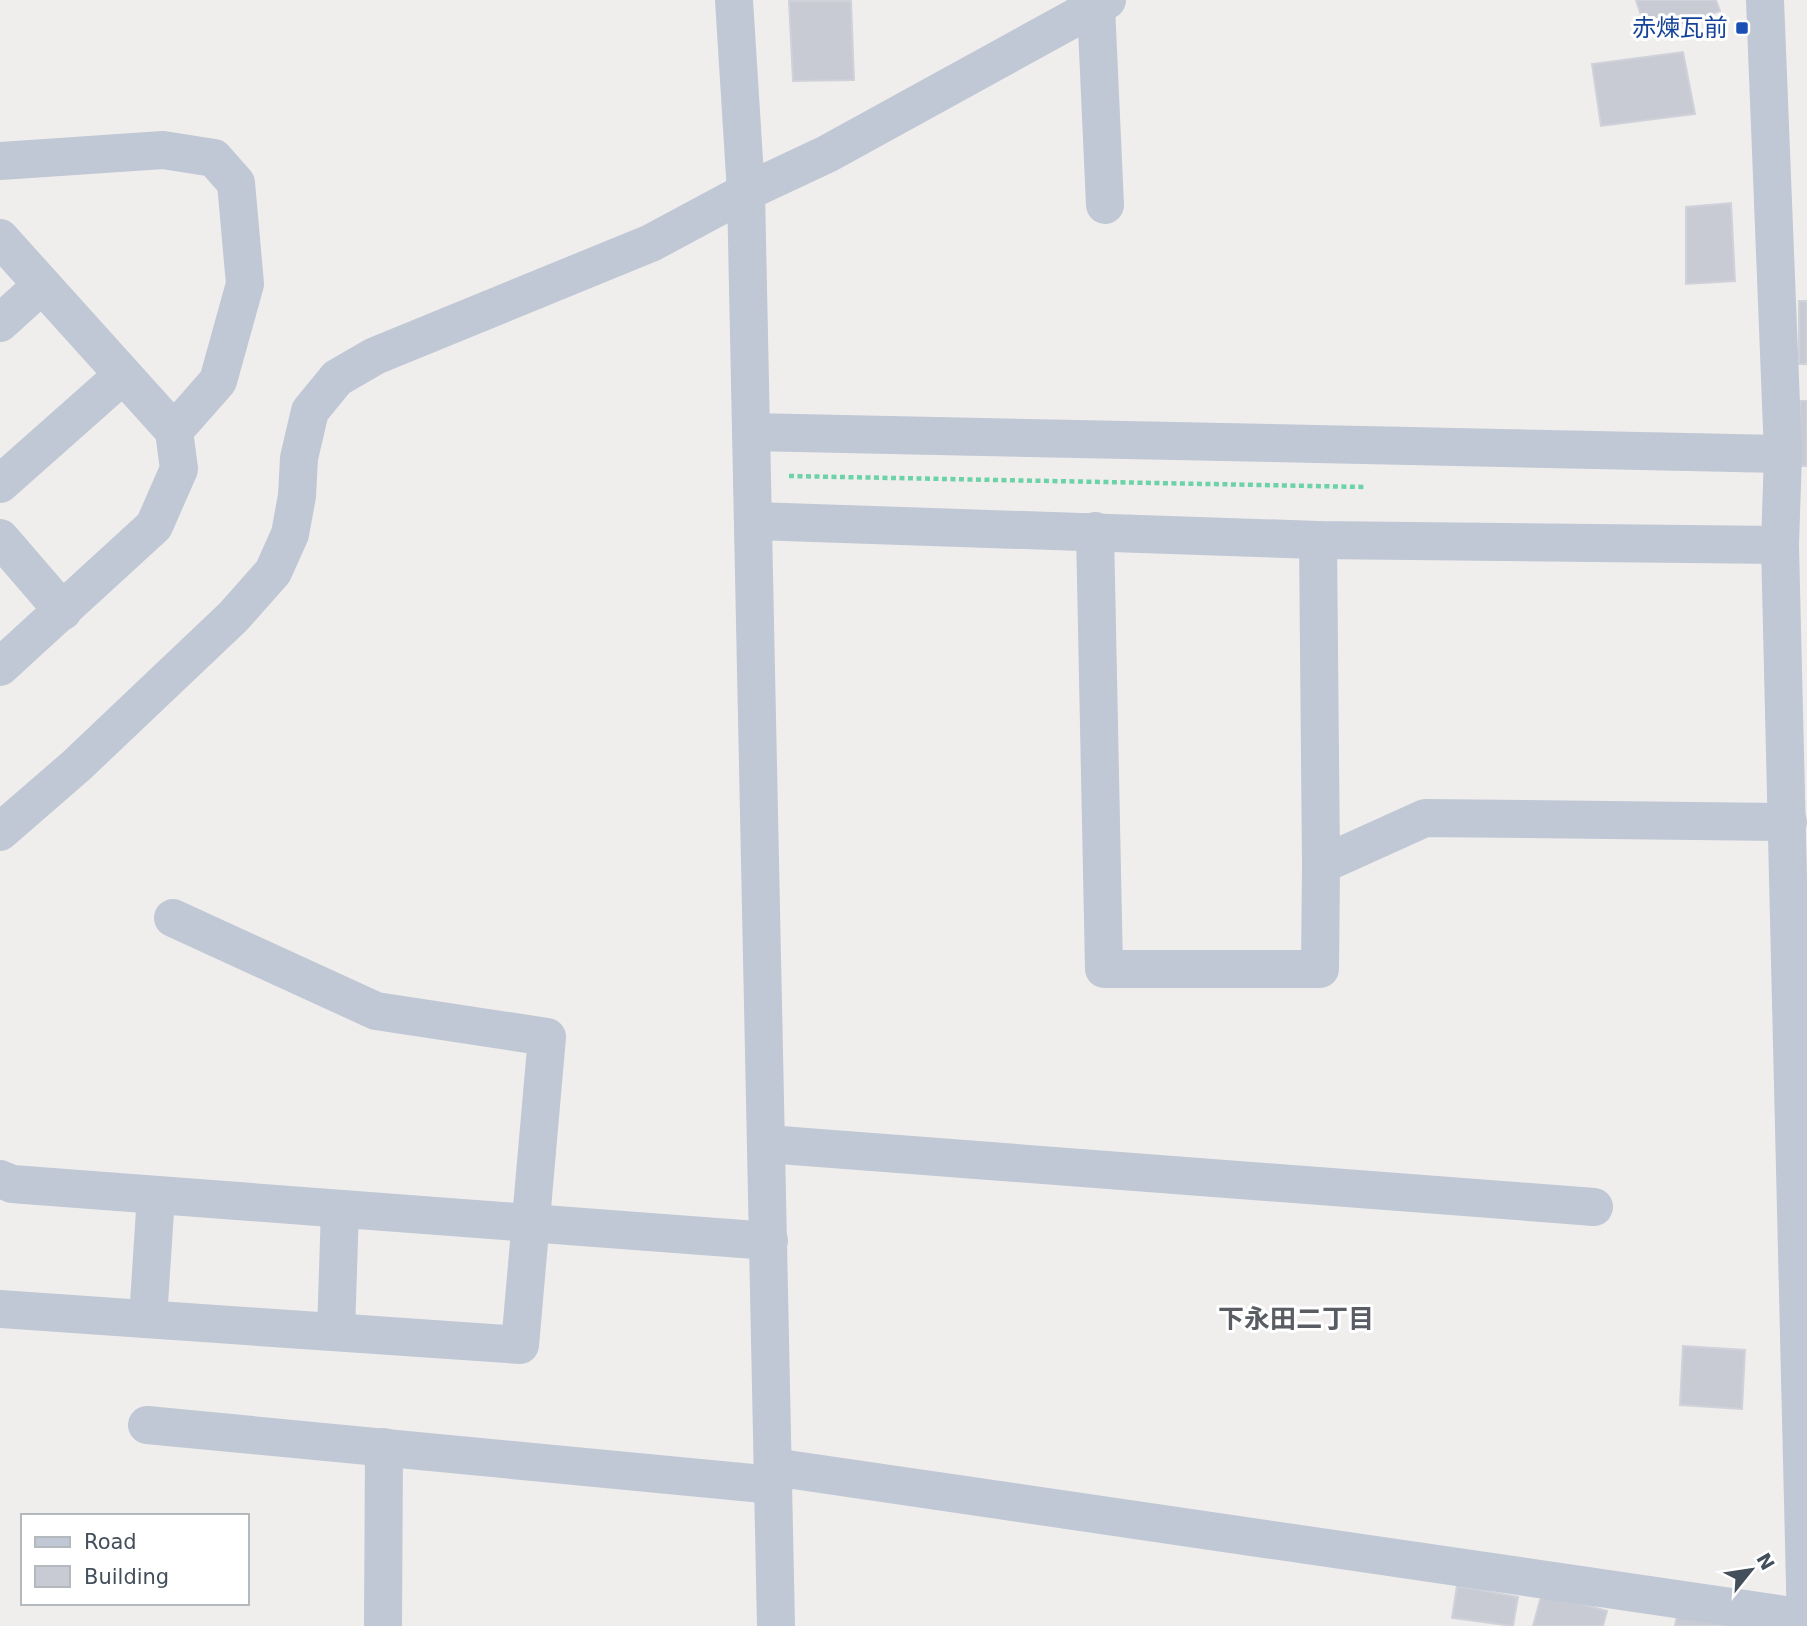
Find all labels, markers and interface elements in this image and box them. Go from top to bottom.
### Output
place label: 赤煉瓦前 [1632,14,1728,42]
marker: 赤煉瓦前 [1734,20,1750,36]
district label: 下永田二丁目 [1218,1304,1374,1334]
legend [21,1514,248,1605]
text: Road [84,1530,137,1554]
north arrow [1716,1535,1786,1605]
text: N [1752,1549,1779,1574]
text: Building [84,1565,169,1589]

